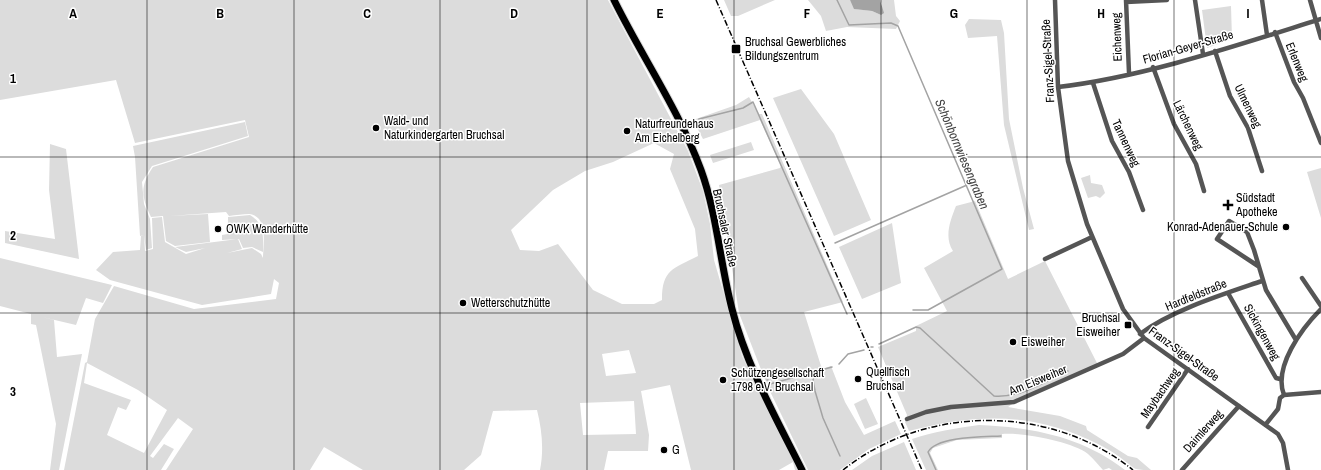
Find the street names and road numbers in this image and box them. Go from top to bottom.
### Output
street label: Eichenweg [1108,12,1126,62]
street label: Franz-Sigel-Straße [1038,19,1058,103]
street label: Florian-Geyer-Straße [1141,26,1235,68]
street label: Erlenweg [1282,40,1312,84]
street label: Ulmenweg [1231,82,1266,131]
street label: Lärchenweg [1169,97,1207,153]
street label: Tannenweg [1108,117,1144,170]
street label: Bruchsaler Straße [709,188,741,268]
street label: Hardfeldstraße [1163,275,1229,315]
street label: Sickingenweg [1240,301,1284,363]
street label: Franz-Sigel-Straße [1145,323,1223,385]
street label: Am Eisweiher [1006,361,1070,399]
street label: Maybachweg [1137,364,1183,421]
street label: Daimlerweg [1179,406,1227,456]

